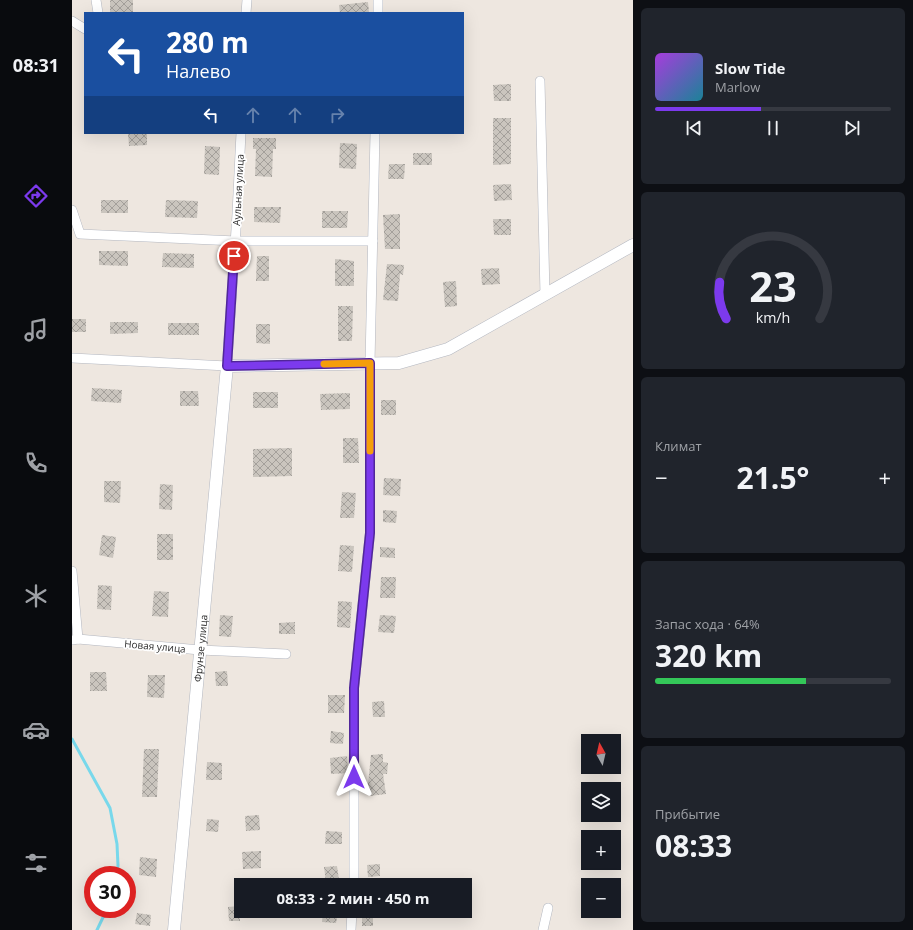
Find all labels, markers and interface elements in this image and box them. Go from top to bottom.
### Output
text: 280 m [166,23,249,61]
icon: left [100,28,152,80]
text: 08:31 [13,53,59,77]
text: Slow Tide [715,58,785,78]
text: Налево [166,59,231,83]
text: Marlow [715,78,760,96]
icon: left [200,104,222,126]
icon: ahead [242,104,264,126]
icon: ahead [284,104,306,126]
icon: right [326,104,348,126]
icon: previous [683,117,705,139]
icon: pause [762,117,784,139]
icon: next [841,117,863,139]
street label: Аульная улица [229,154,247,226]
icon: directions [22,182,50,210]
pin [217,239,251,273]
icon: arrive [223,245,245,267]
text: 23 [749,257,797,313]
text: km/h [756,307,790,326]
icon: music [22,316,50,344]
text: Климат [655,437,702,455]
icon: phone [22,449,50,477]
text: 21.5° [737,457,809,498]
text: − [655,462,668,492]
text: + [878,462,891,492]
icon: climate [22,582,50,610]
street label: Фрунзе улица [190,614,211,682]
text: Запас хода · 64% [655,615,760,633]
text: 320 km [655,635,762,676]
street label: Новая улица [124,636,186,656]
icon: car [22,716,50,744]
north arrow [581,734,621,774]
map controls [581,734,621,918]
position arrow [333,756,375,798]
button: layers [581,782,621,822]
text: Прибытие [655,805,720,823]
text: 08:33 [655,825,732,866]
button: + [581,830,621,870]
icon: filters [22,849,50,877]
speed limit sign: 30 [84,866,136,918]
button: − [581,878,621,918]
text: 08:33 · 2 мин · 450 m [277,888,429,908]

